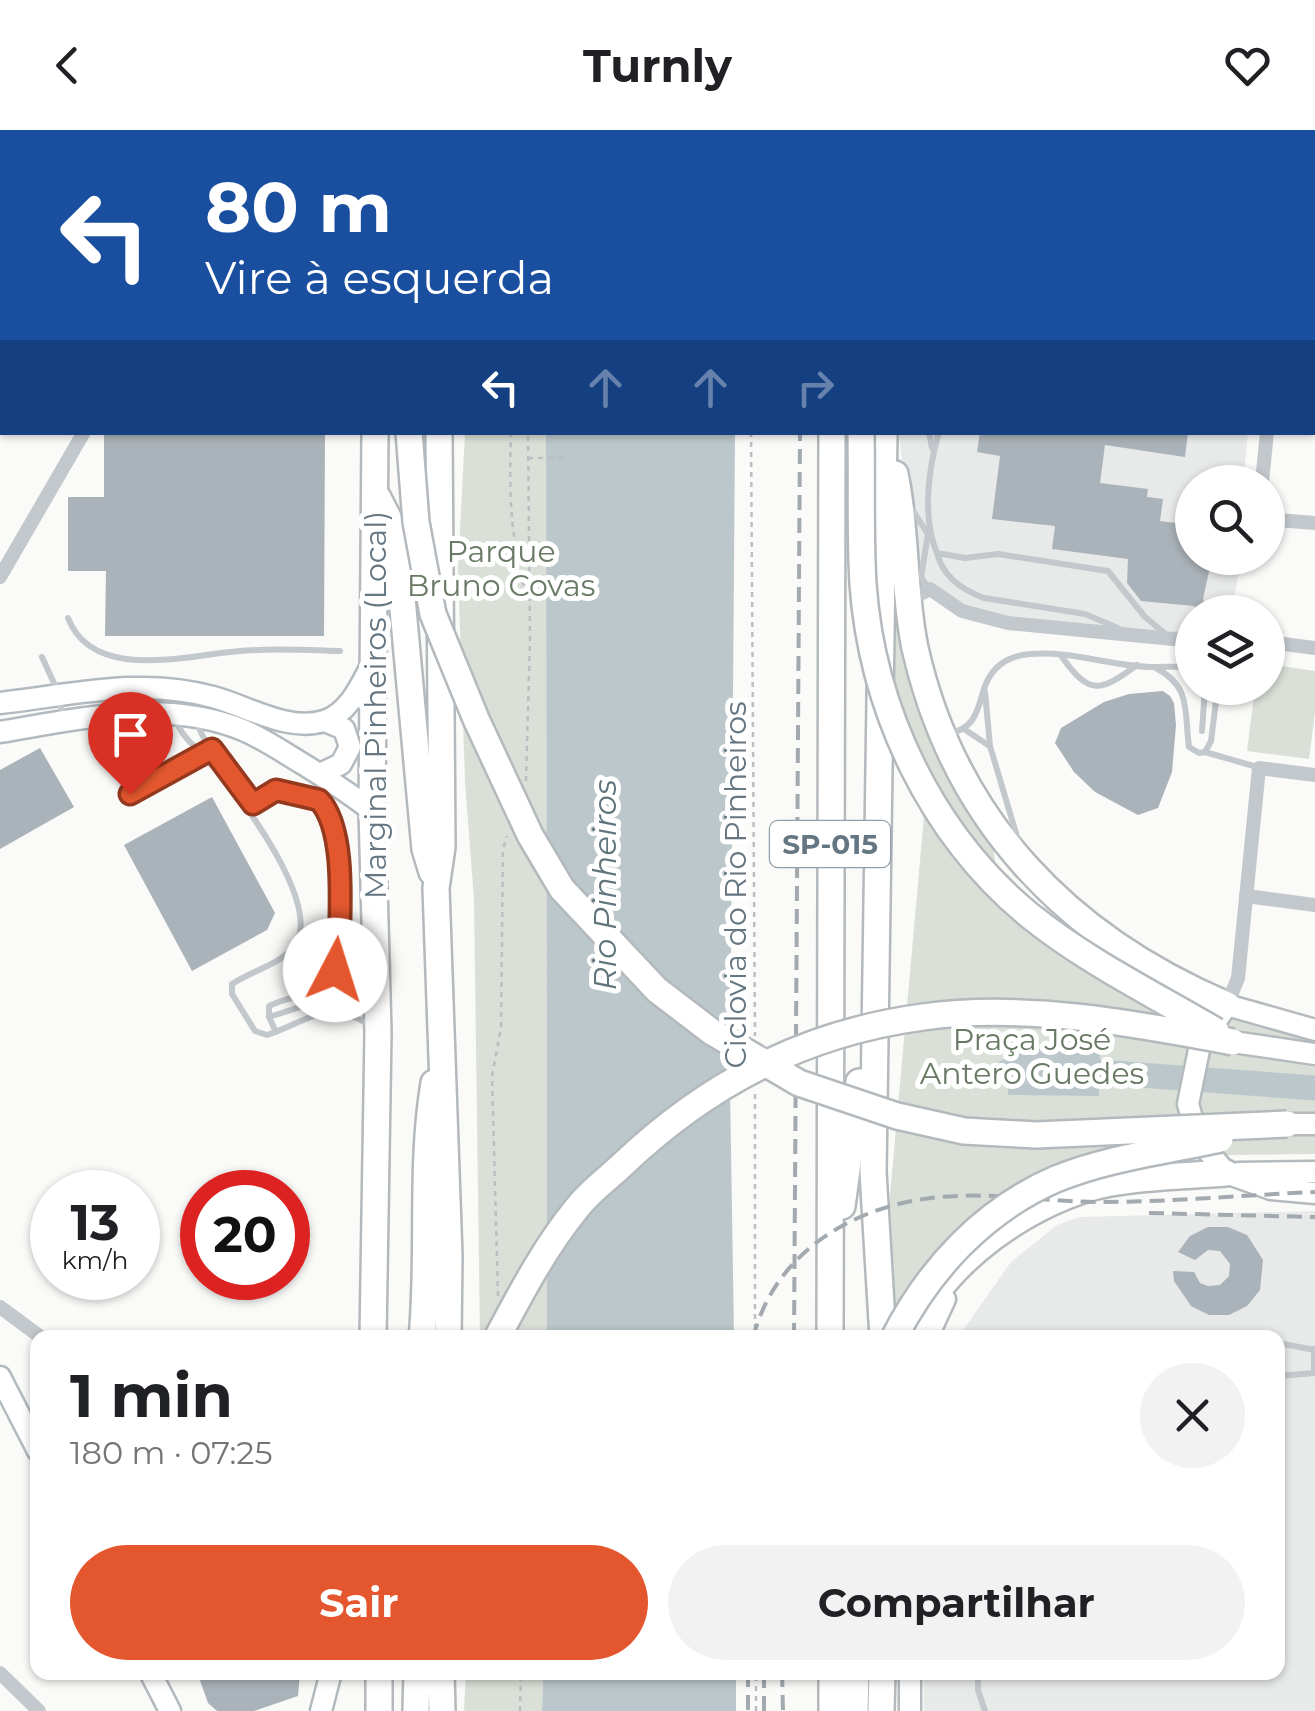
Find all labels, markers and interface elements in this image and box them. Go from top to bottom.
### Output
icon: back [40,38,95,93]
text: Turnly [583,38,732,93]
icon: heart [1220,38,1275,93]
text: 80 m [205,164,392,250]
icon: left [40,170,170,300]
text: Vire à esquerda [205,250,554,305]
icon: left [473,360,528,415]
icon: ahead [578,360,633,415]
icon: ahead [683,360,738,415]
icon: right [788,360,843,415]
map controls [1175,465,1285,705]
button: search [1175,465,1285,575]
street label: Marginal Pinheiros (Local) [357,511,394,899]
park label: Parque Bruno Covas [407,533,595,604]
button: layers [1175,595,1285,705]
pin [88,692,173,795]
street label: Ciclovia do Rio Pinheiros [717,701,754,1069]
icon: arrive [103,707,158,762]
water label: Rio Pinheiros [585,779,624,991]
road number: SP-015 [770,821,890,867]
position arrow [283,918,387,1022]
park label: Praça José Antero Guedes [920,1021,1144,1092]
speed limit sign: 20 [180,1170,310,1300]
text: 13 [70,1192,120,1253]
text: km/h [62,1245,128,1275]
text: 1 min [70,1359,233,1432]
button: close [1140,1363,1245,1468]
text: 180 m · 07:25 [70,1433,273,1472]
button: Sair [70,1545,648,1660]
button: Compartilhar [668,1545,1245,1660]

